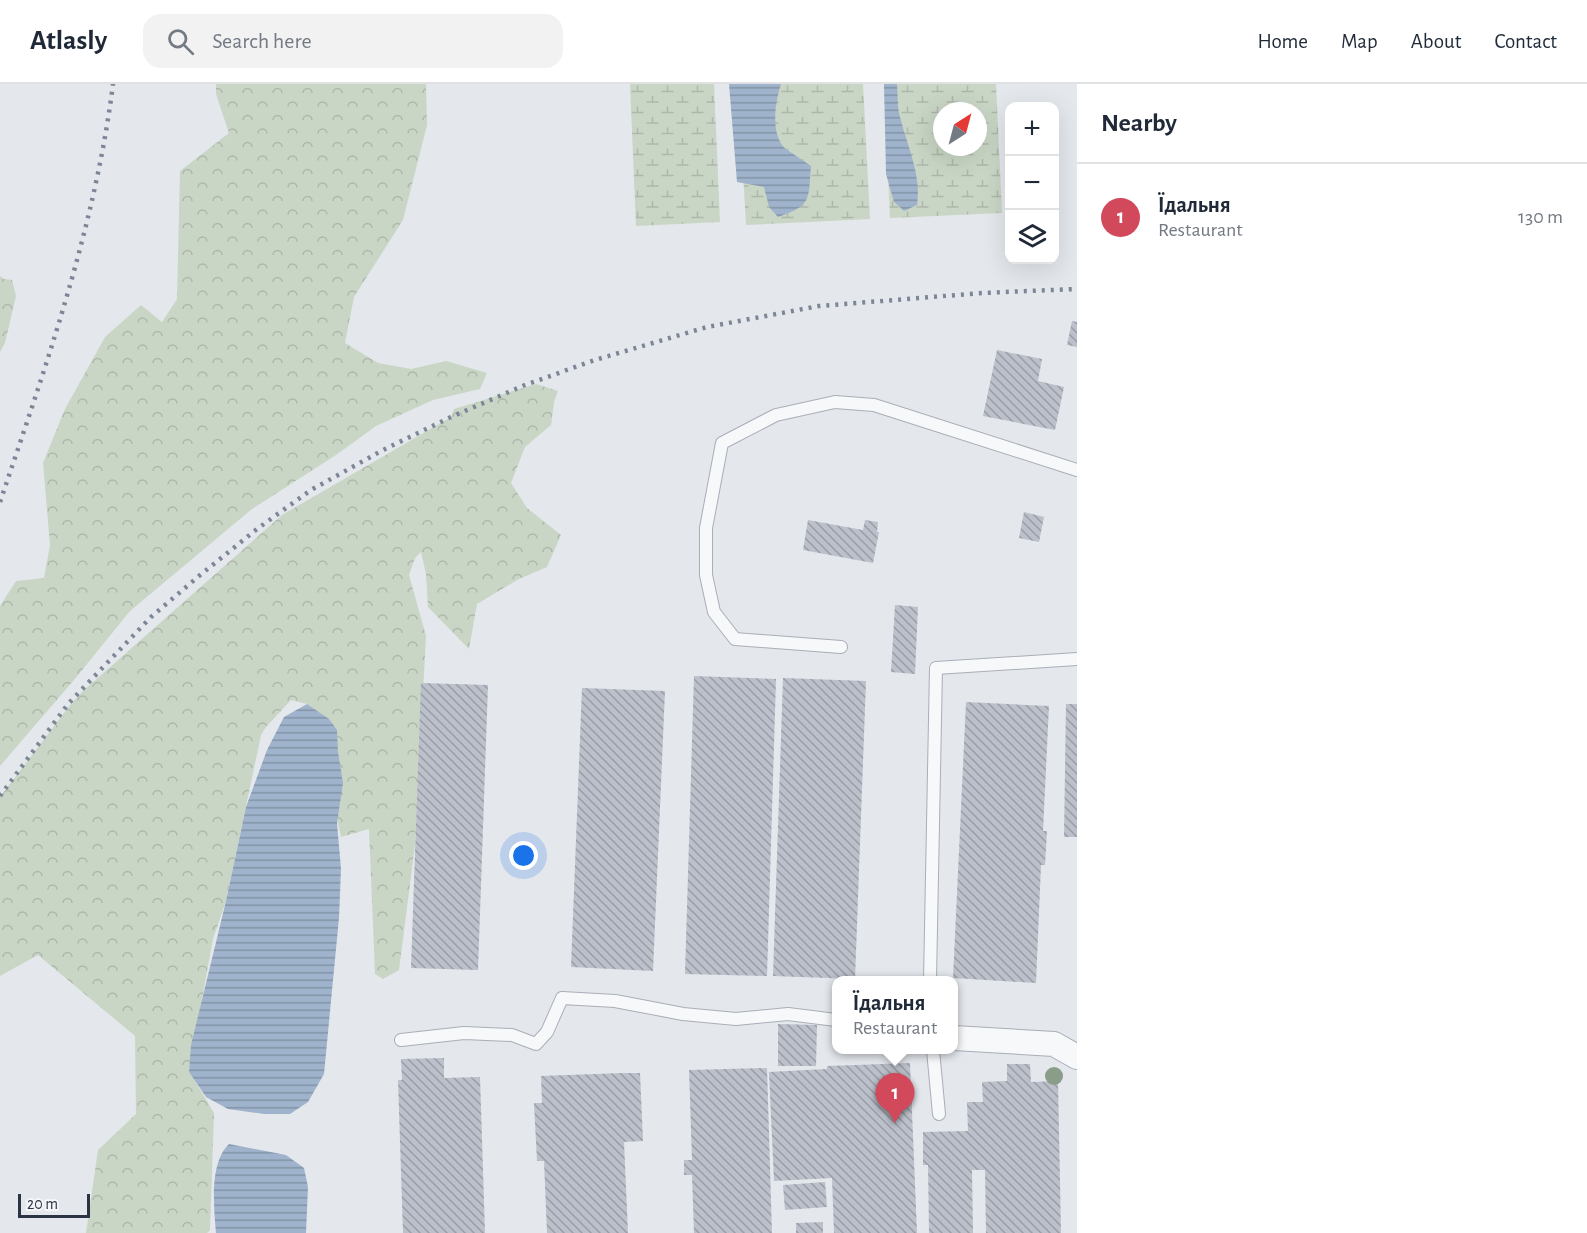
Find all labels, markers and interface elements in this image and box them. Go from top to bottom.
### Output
search box [143,14,563,68]
icon: search [164,25,197,58]
text: Atlasly [30,27,107,55]
text: Search here [212,30,312,52]
text: Home [1257,31,1308,52]
text: Map [1341,31,1378,52]
text: About [1411,31,1461,52]
text: Contact [1494,31,1557,52]
north arrow [933,102,987,156]
map controls [1005,102,1059,264]
button: + [1005,102,1059,156]
text: Nearby [1101,110,1177,136]
button: − [1005,156,1059,210]
text: Їдальня [1158,194,1231,216]
text: 1 [1117,207,1124,227]
text: 130 m [1518,207,1563,227]
button: layers [1005,210,1059,264]
text: Restaurant [1158,220,1243,240]
your location [509,841,538,870]
popup [832,976,958,1054]
text: Їдальня [853,992,925,1014]
text: Restaurant [853,1018,937,1038]
pin: 1 [876,1074,914,1123]
scale bar [18,1191,90,1218]
text: 20 m [27,1196,58,1212]

